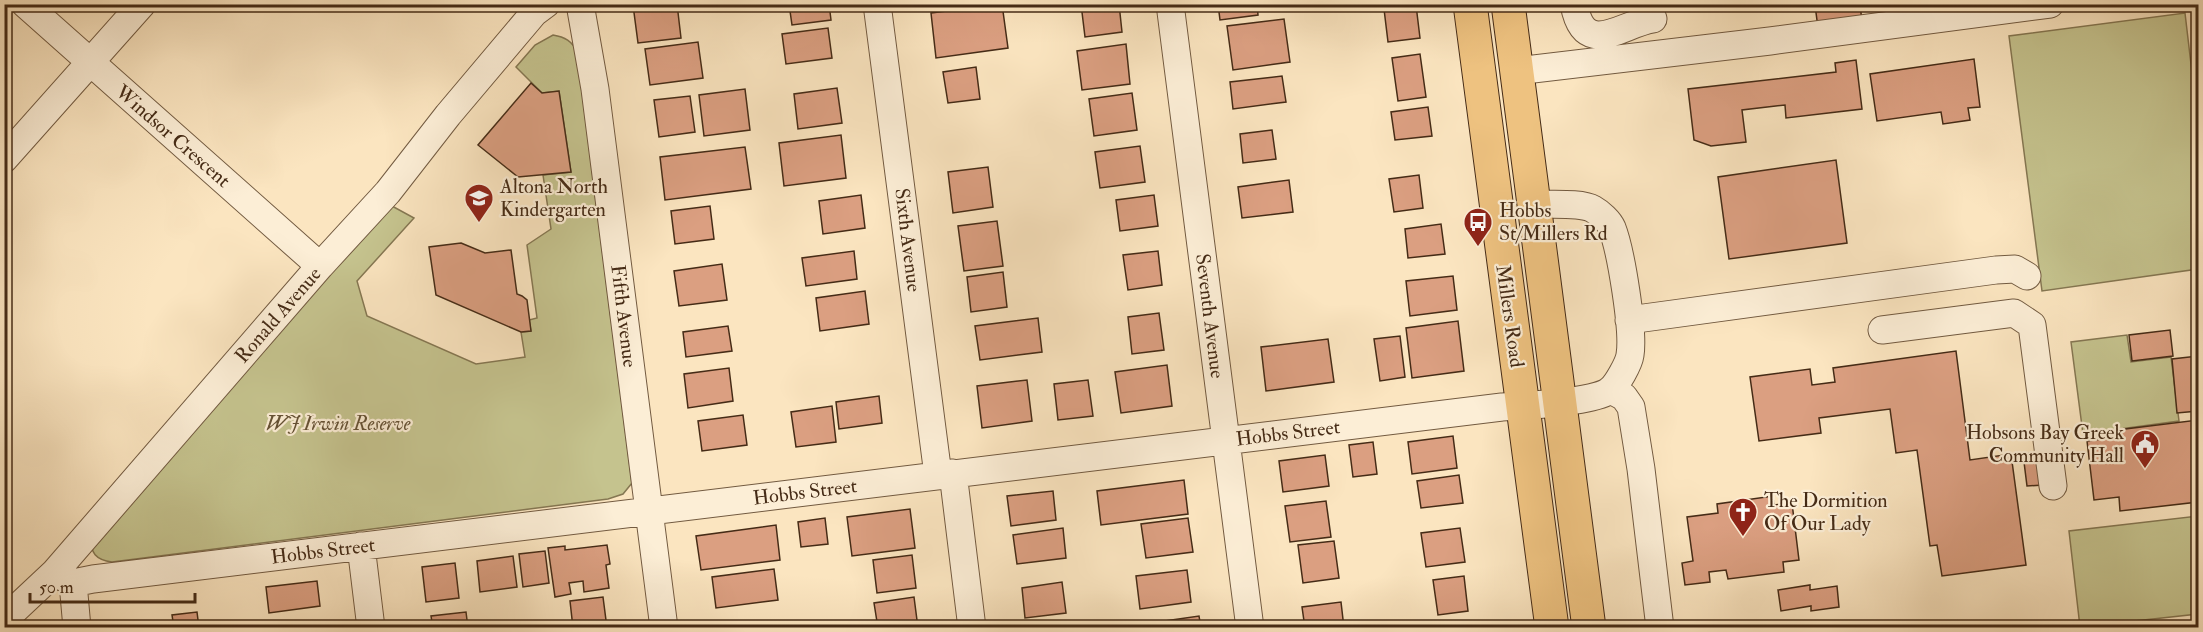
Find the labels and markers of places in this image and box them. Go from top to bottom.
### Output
place label: Altona North Kindergarten [499,174,608,222]
school or university icon: Altona North Kindergarten [463,182,495,224]
place label: Hobbs St/Millers Rd [1499,198,1608,246]
bus stop icon: Hobbs St/Millers Rd [1462,206,1494,248]
place label: Hobsons Bay Greek Community Hall [1966,420,2124,468]
public building icon: Hobsons Bay Greek Community Hall [2129,428,2161,470]
place label: The Dormition Of Our Lady [1764,488,1888,536]
church icon: The Dormition Of Our Lady [1727,496,1759,538]

